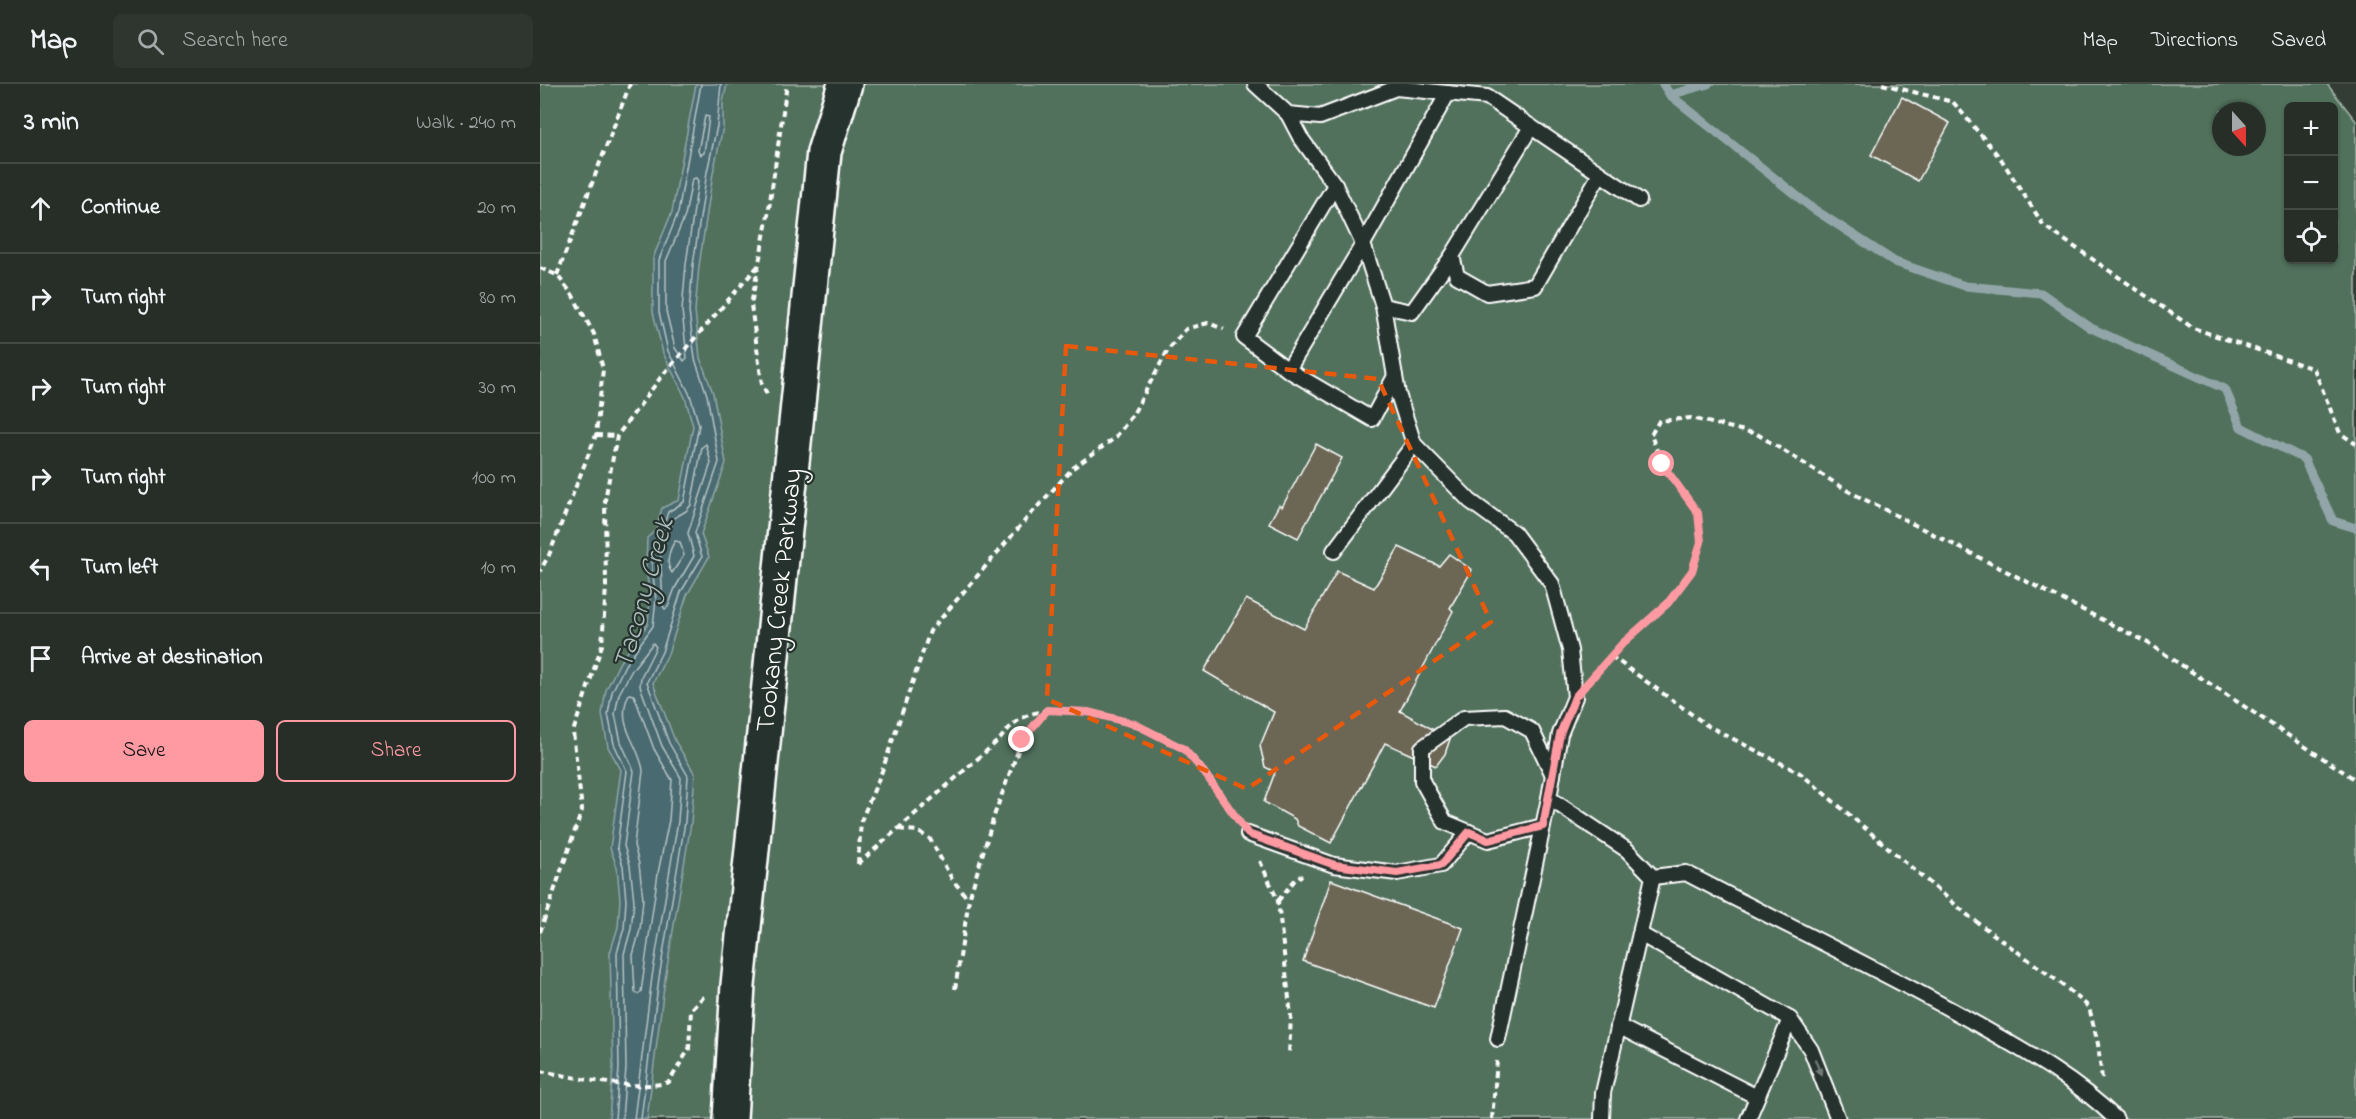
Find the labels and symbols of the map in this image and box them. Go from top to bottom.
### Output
north arrow [2212,102,2266,156]
route start [1648,450,1674,476]
street label: Tookany Creek Parkway [747,466,814,734]
water label: Tacony Creek [604,512,687,675]
route end [1008,726,1034,752]
one-way arrow [1813,1058,1823,1076]

